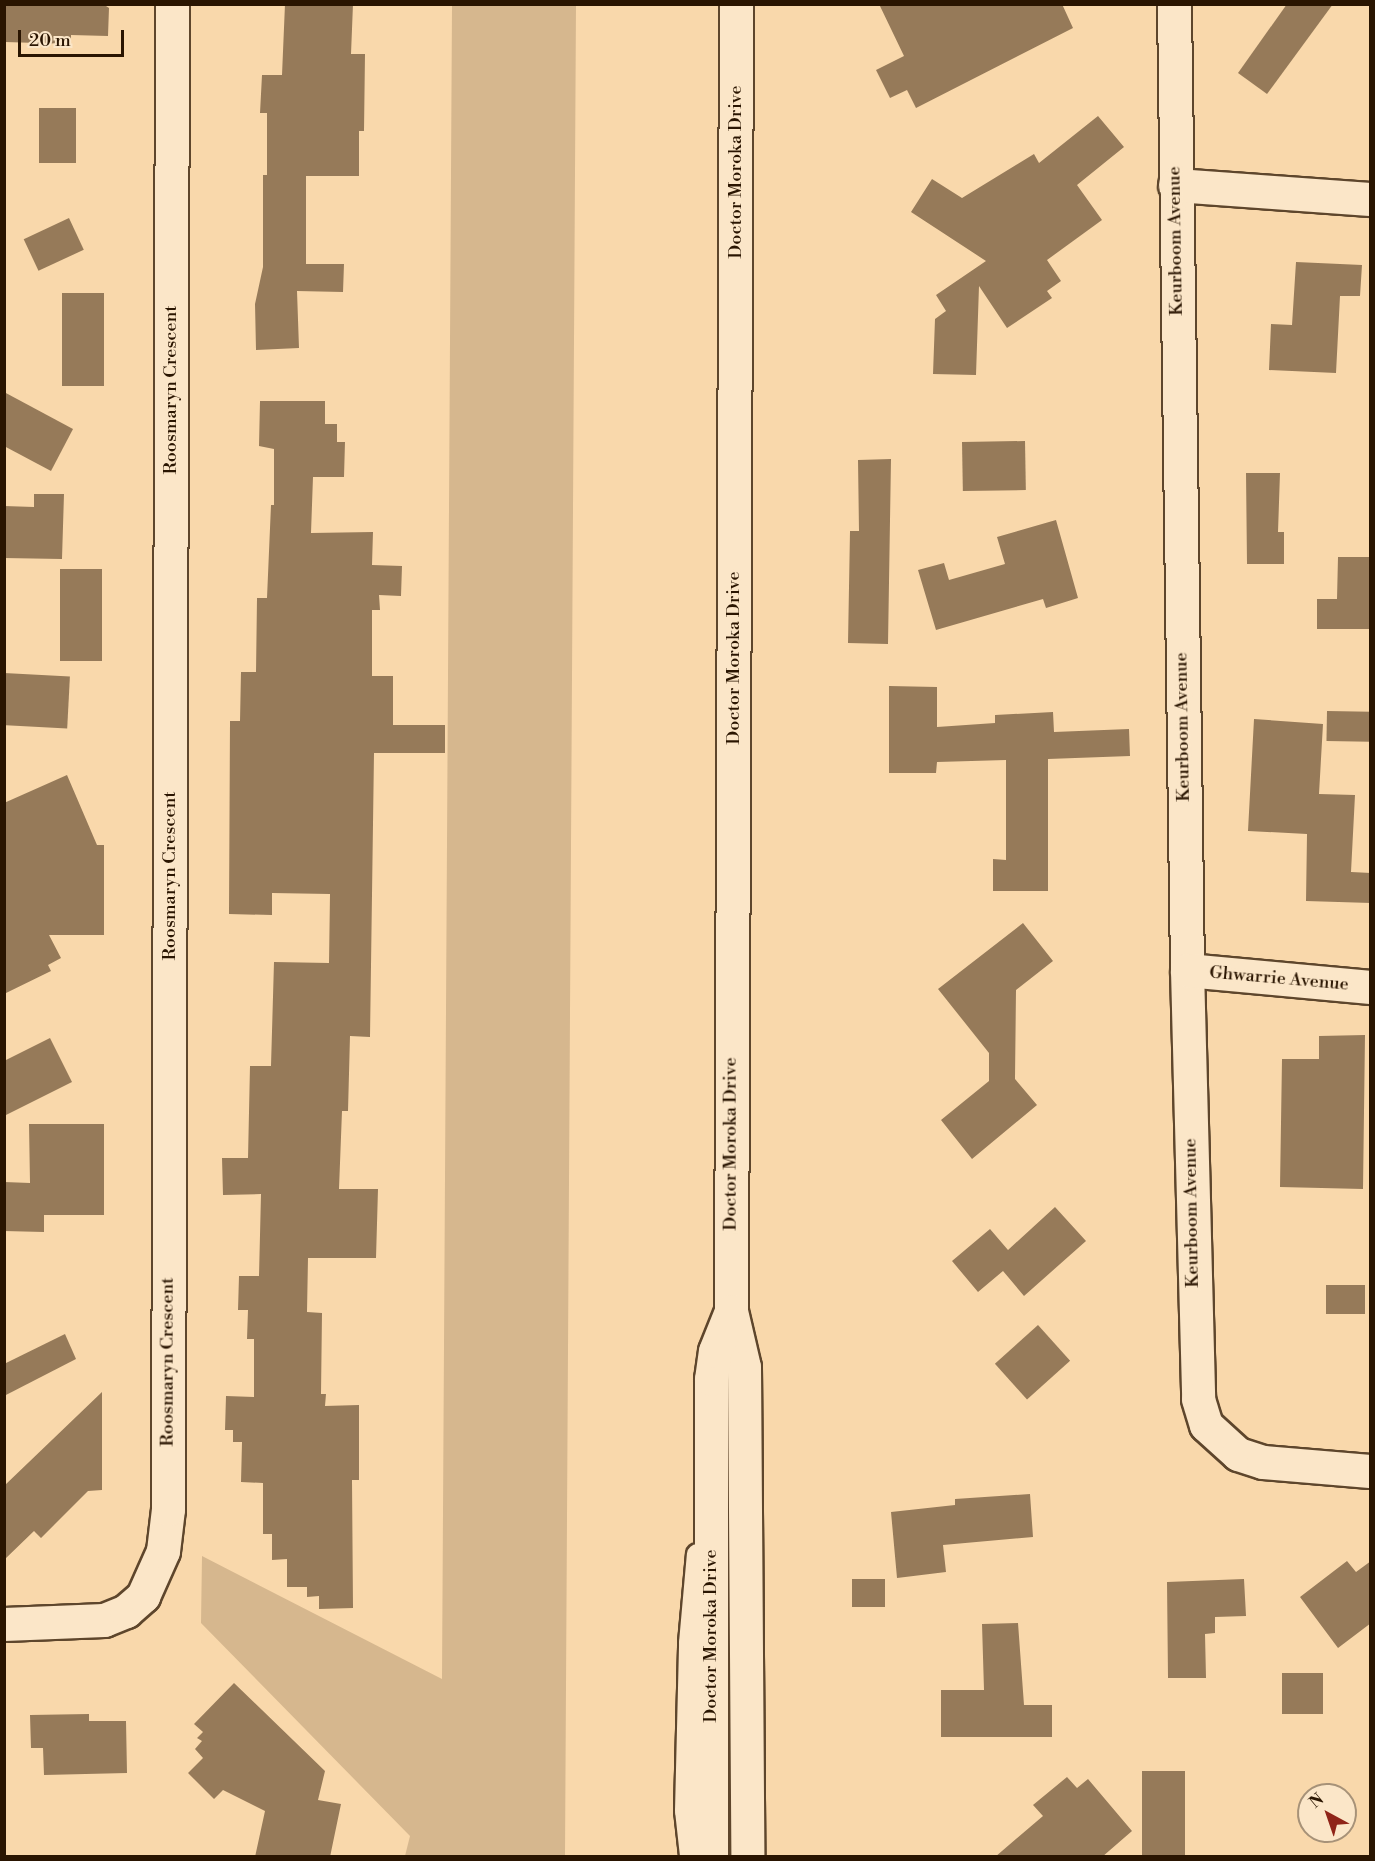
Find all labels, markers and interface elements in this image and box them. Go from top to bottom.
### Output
scale bar [21,18,128,56]
text: 20 m [29,29,71,52]
street label: Doctor Moroka Drive [725,85,747,259]
street label: Keurboom Avenue [1164,166,1188,316]
street label: Roosmaryn Crescent [160,305,182,475]
street label: Doctor Moroka Drive [723,571,745,745]
street label: Keurboom Avenue [1171,652,1195,802]
street label: Roosmaryn Crescent [159,791,181,961]
street label: Ghwarrie Avenue [1208,962,1350,996]
street label: Doctor Moroka Drive [720,1057,742,1231]
street label: Keurboom Avenue [1180,1138,1204,1288]
street label: Roosmaryn Crescent [157,1277,179,1447]
street label: Doctor Moroka Drive [700,1549,722,1723]
north arrow [1297,1783,1357,1843]
text: N [1305,1789,1328,1812]

